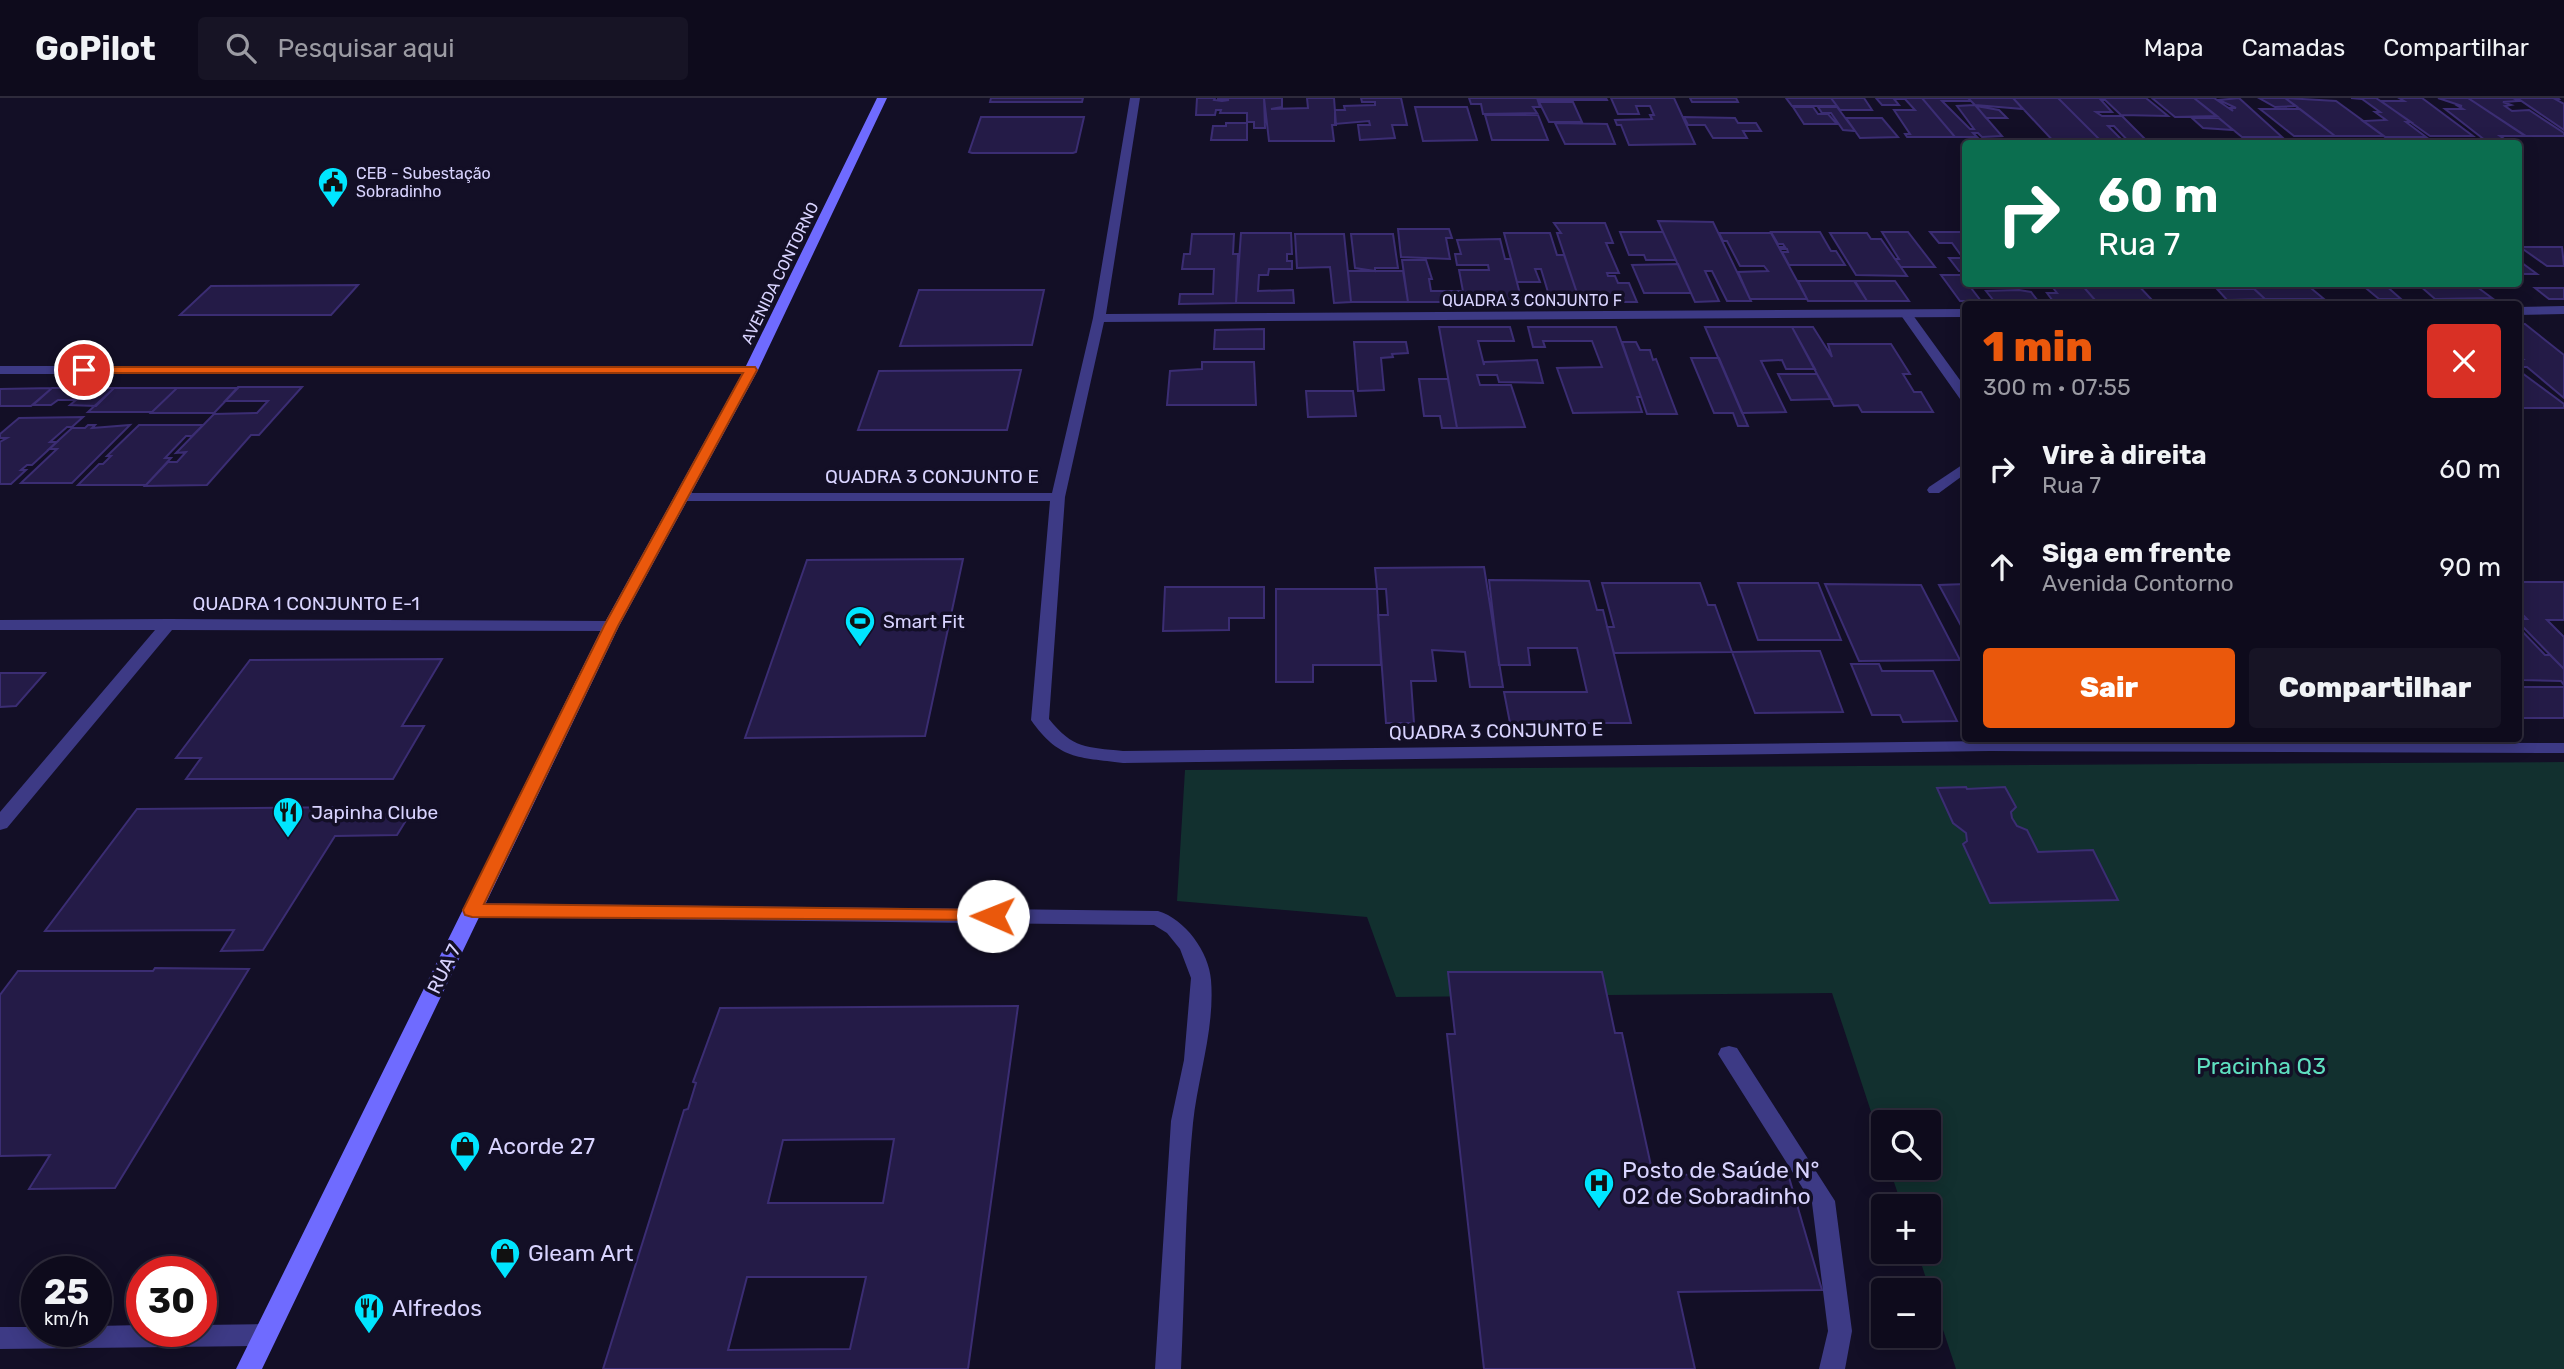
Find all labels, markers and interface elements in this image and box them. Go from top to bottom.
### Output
search box [198,17,688,80]
text: GoPilot [35,29,156,68]
icon: search [222,29,260,67]
text: Pesquisar aqui [278,33,454,64]
text: Mapa [2144,34,2204,62]
text: Camadas [2242,34,2345,62]
text: Compartilhar [2383,34,2529,62]
place label: CEB - Subestação Sobradinho [356,164,491,201]
public building icon: CEB - Subestação Sobradinho [316,165,350,209]
text: 60 m [2098,166,2219,224]
icon: right [1983,168,2074,259]
street label: AVENIDA CONTORNO [737,199,823,347]
text: Rua 7 [2098,225,2180,263]
street label: QUADRA 3 CONJUNTO F [1442,291,1622,310]
text: 1 min [1983,322,2093,372]
button: close [2427,324,2501,398]
pin [54,340,114,400]
icon: arrive [65,351,103,389]
text: 300 m · 07:55 [1983,373,2131,401]
text: Vire à direita [2042,440,2207,471]
icon: right [1983,450,2021,488]
text: 60 m [2439,454,2501,485]
street label: QUADRA 3 CONJUNTO E [825,465,1039,488]
text: Rua 7 [2042,471,2101,499]
text: Siga em frente [2042,538,2231,569]
icon: ahead [1983,548,2021,586]
text: 90 m [2440,552,2501,583]
text: Avenida Contorno [2042,569,2234,597]
street label: QUADRA 1 CONJUNTO E-1 [192,592,420,615]
sports icon: Smart Fit [843,604,877,648]
place label: Smart Fit [883,610,965,633]
button: Sair [1983,648,2235,728]
button: Compartilhar [2249,648,2501,728]
street label: QUADRA 3 CONJUNTO E [1389,718,1603,744]
restaurant icon: Japinha Clube [271,795,305,839]
place label: Japinha Clube [311,801,438,824]
position arrow [956,879,1030,953]
street label: RUA 7 [422,940,466,997]
park label: Pracinha Q3 [2196,1052,2326,1080]
map controls [1871,1110,1941,1348]
button: search [1871,1110,1941,1180]
shop icon: Acorde 27 [448,1129,482,1173]
place label: Acorde 27 [488,1132,595,1160]
place label: Posto de Saúde N° 02 de Sobradinho [1622,1156,1820,1210]
hospital icon: Posto de Saúde N° 02 de Sobradinho [1582,1166,1616,1210]
button: + [1871,1194,1941,1264]
shop icon: Gleam Art [488,1236,522,1280]
place label: Gleam Art [528,1239,633,1267]
speed limit sign: 30 [126,1256,217,1347]
text: 25 [44,1271,89,1313]
button: − [1871,1278,1941,1348]
restaurant icon: Alfredos [352,1291,386,1335]
place label: Alfredos [392,1294,482,1322]
text: km/h [44,1308,89,1330]

